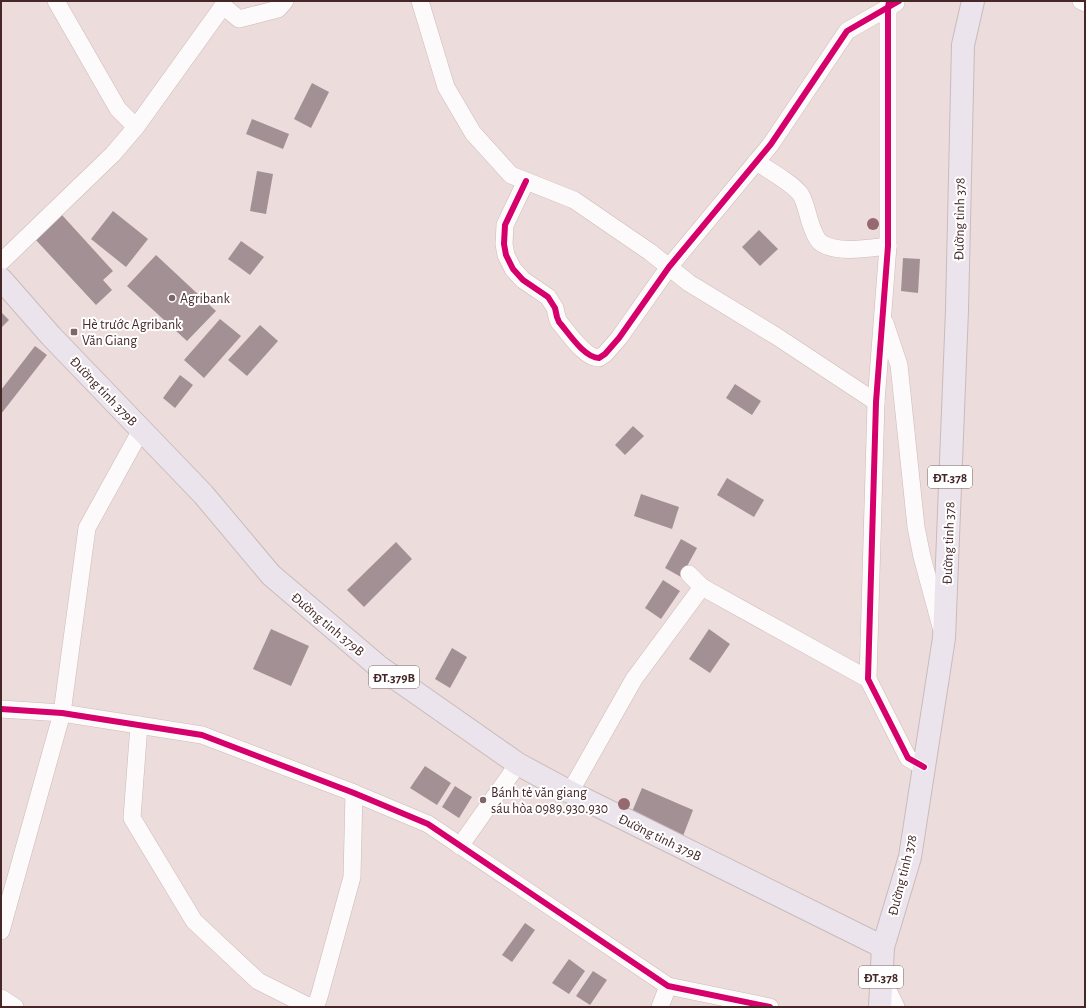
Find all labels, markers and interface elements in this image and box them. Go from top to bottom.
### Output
street label: Đường tỉnh 378 [952,177,968,261]
place label: Agribank [180,292,231,306]
marker: Agribank [167,293,177,303]
place label: Hè trước Agribank Văn Giang [82,318,182,348]
marker: Hè trước Agribank Văn Giang [69,327,79,337]
street label: Đường tỉnh 379B [67,354,140,429]
road number: ĐT.378 [928,466,972,488]
street label: Đường tỉnh 378 [941,501,957,585]
street label: Đường tỉnh 379B [288,590,367,659]
road number: ĐT.379B [369,666,419,688]
place label: Bánh tẻ văn giang sáu hòa 0989.930.930 [491,786,608,816]
marker: Bánh tẻ văn giang sáu hòa 0989.930.930 [478,795,488,805]
street label: Đường tỉnh 379B [616,812,703,864]
street label: Đường tỉnh 378 [886,833,920,917]
road number: ĐT.378 [859,966,903,988]

